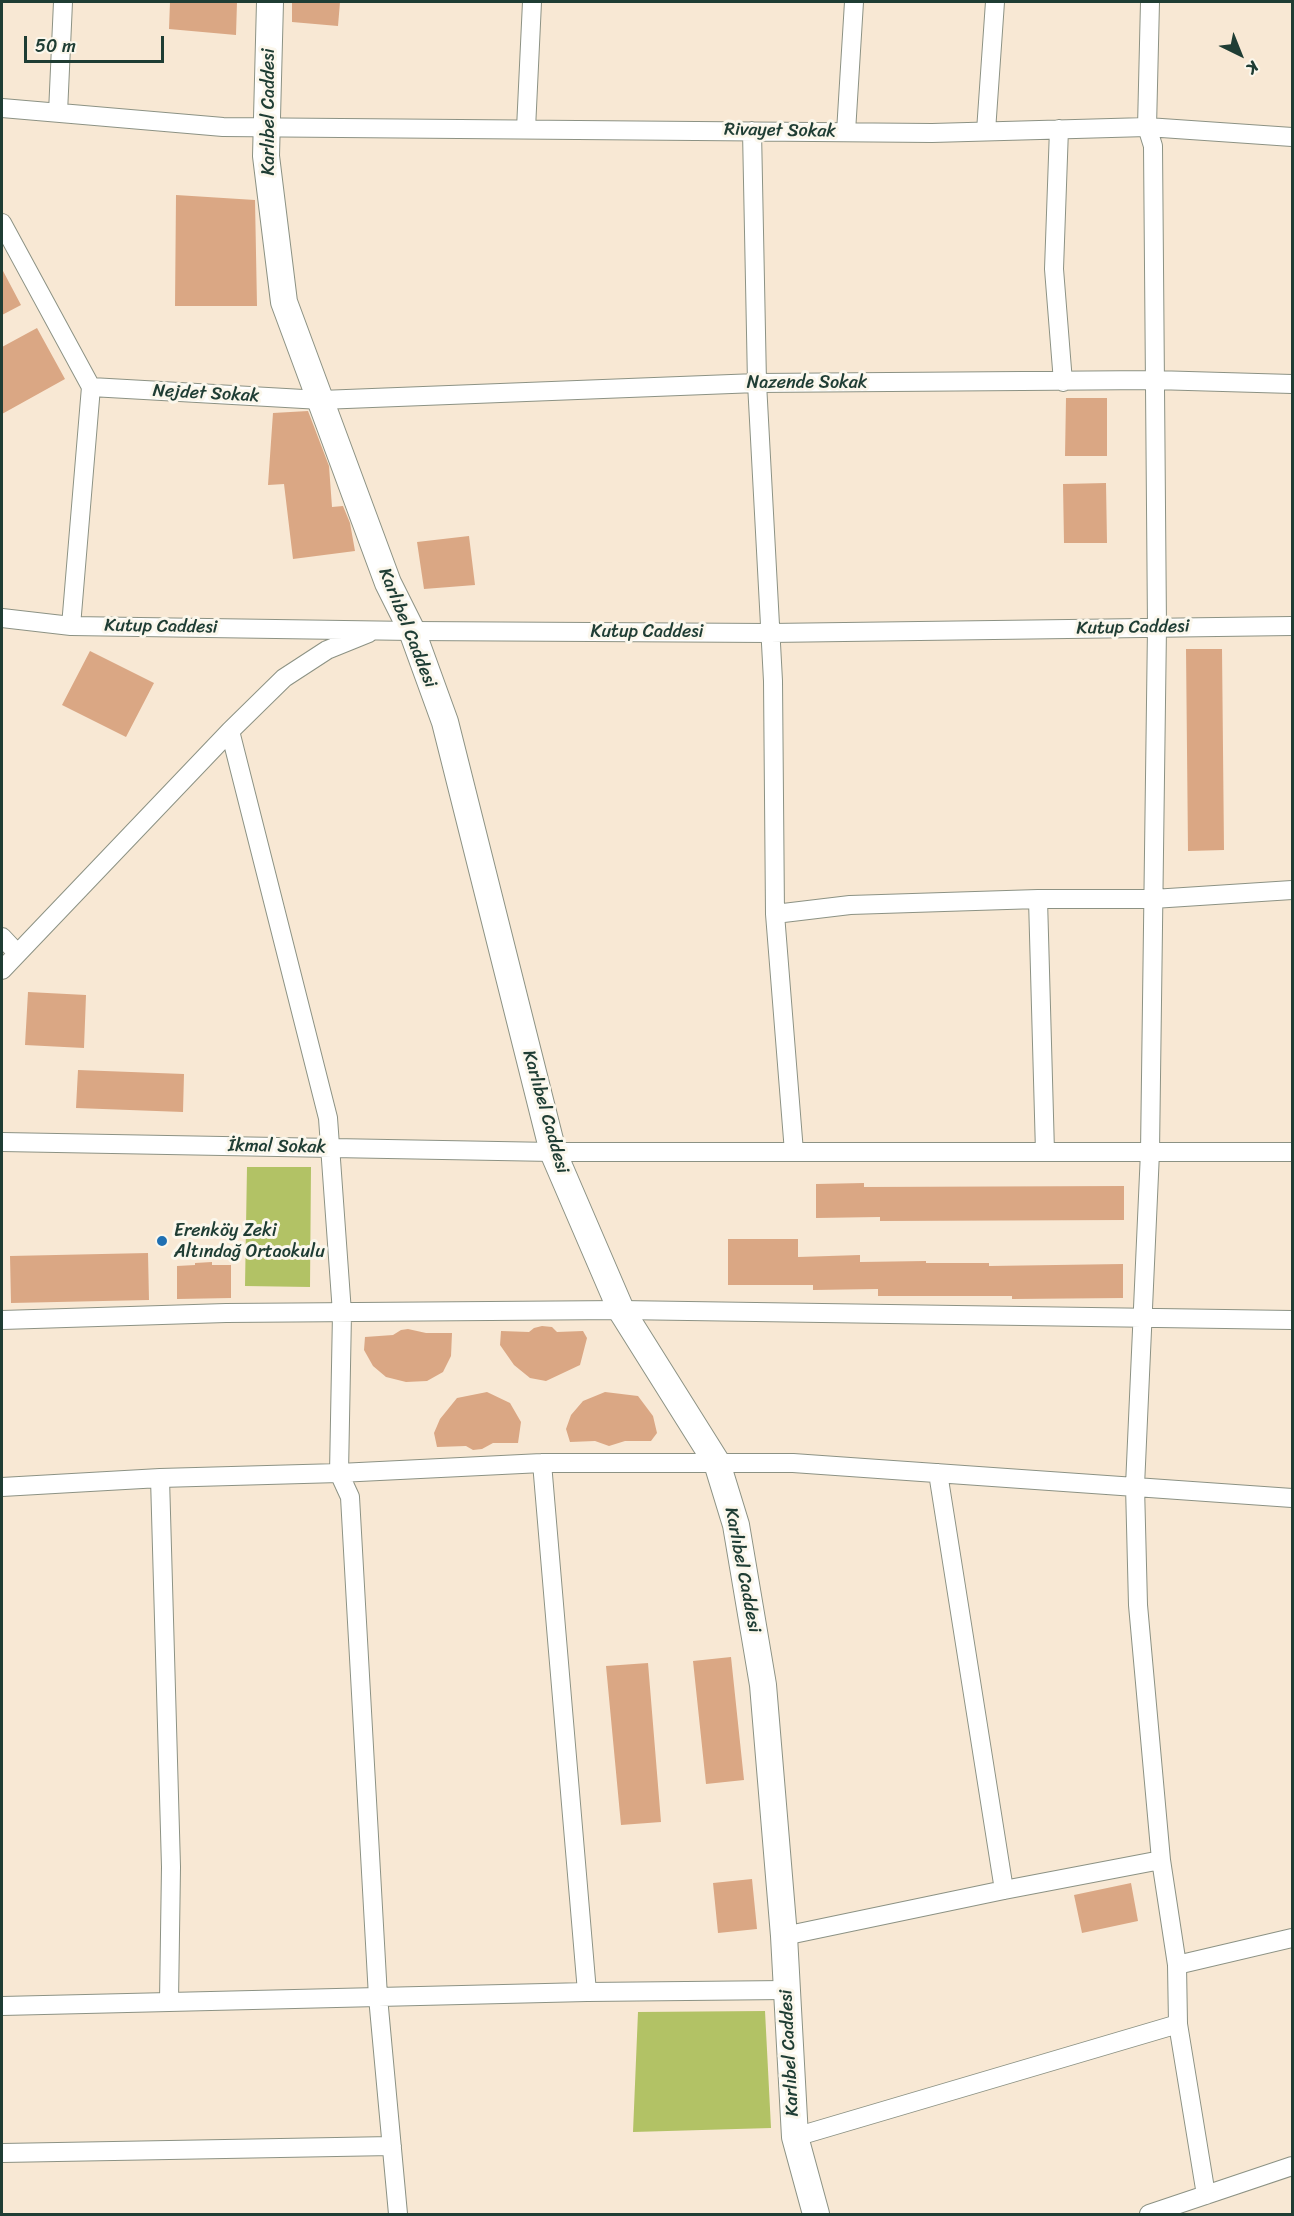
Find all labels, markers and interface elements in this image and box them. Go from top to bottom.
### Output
scale bar [27,24,166,62]
north arrow [1210,24,1270,84]
text: 50 m [35,30,76,62]
street label: Karlıbel Caddesi [258,48,280,176]
text: K [1239,54,1266,81]
street label: Rivayet Sokak [724,119,836,143]
street label: Nazende Sokak [747,372,867,394]
street label: Nejdet Sokak [152,380,260,408]
street label: Karlıbel Caddesi [373,565,441,691]
street label: Kutup Caddesi [104,615,218,639]
street label: Kutup Caddesi [1076,616,1190,640]
street label: Kutup Caddesi [590,621,704,643]
street label: Karlıbel Caddesi [517,1048,573,1176]
street label: İkmal Sokak [228,1135,326,1159]
place label: Erenköy Zeki Altındağ Ortaokulu [174,1220,325,1262]
marker: Erenköy Zeki Altındağ Ortaokulu [155,1234,169,1248]
street label: Karlıbel Caddesi [719,1505,765,1635]
street label: Karlıbel Caddesi [776,1989,804,2117]

